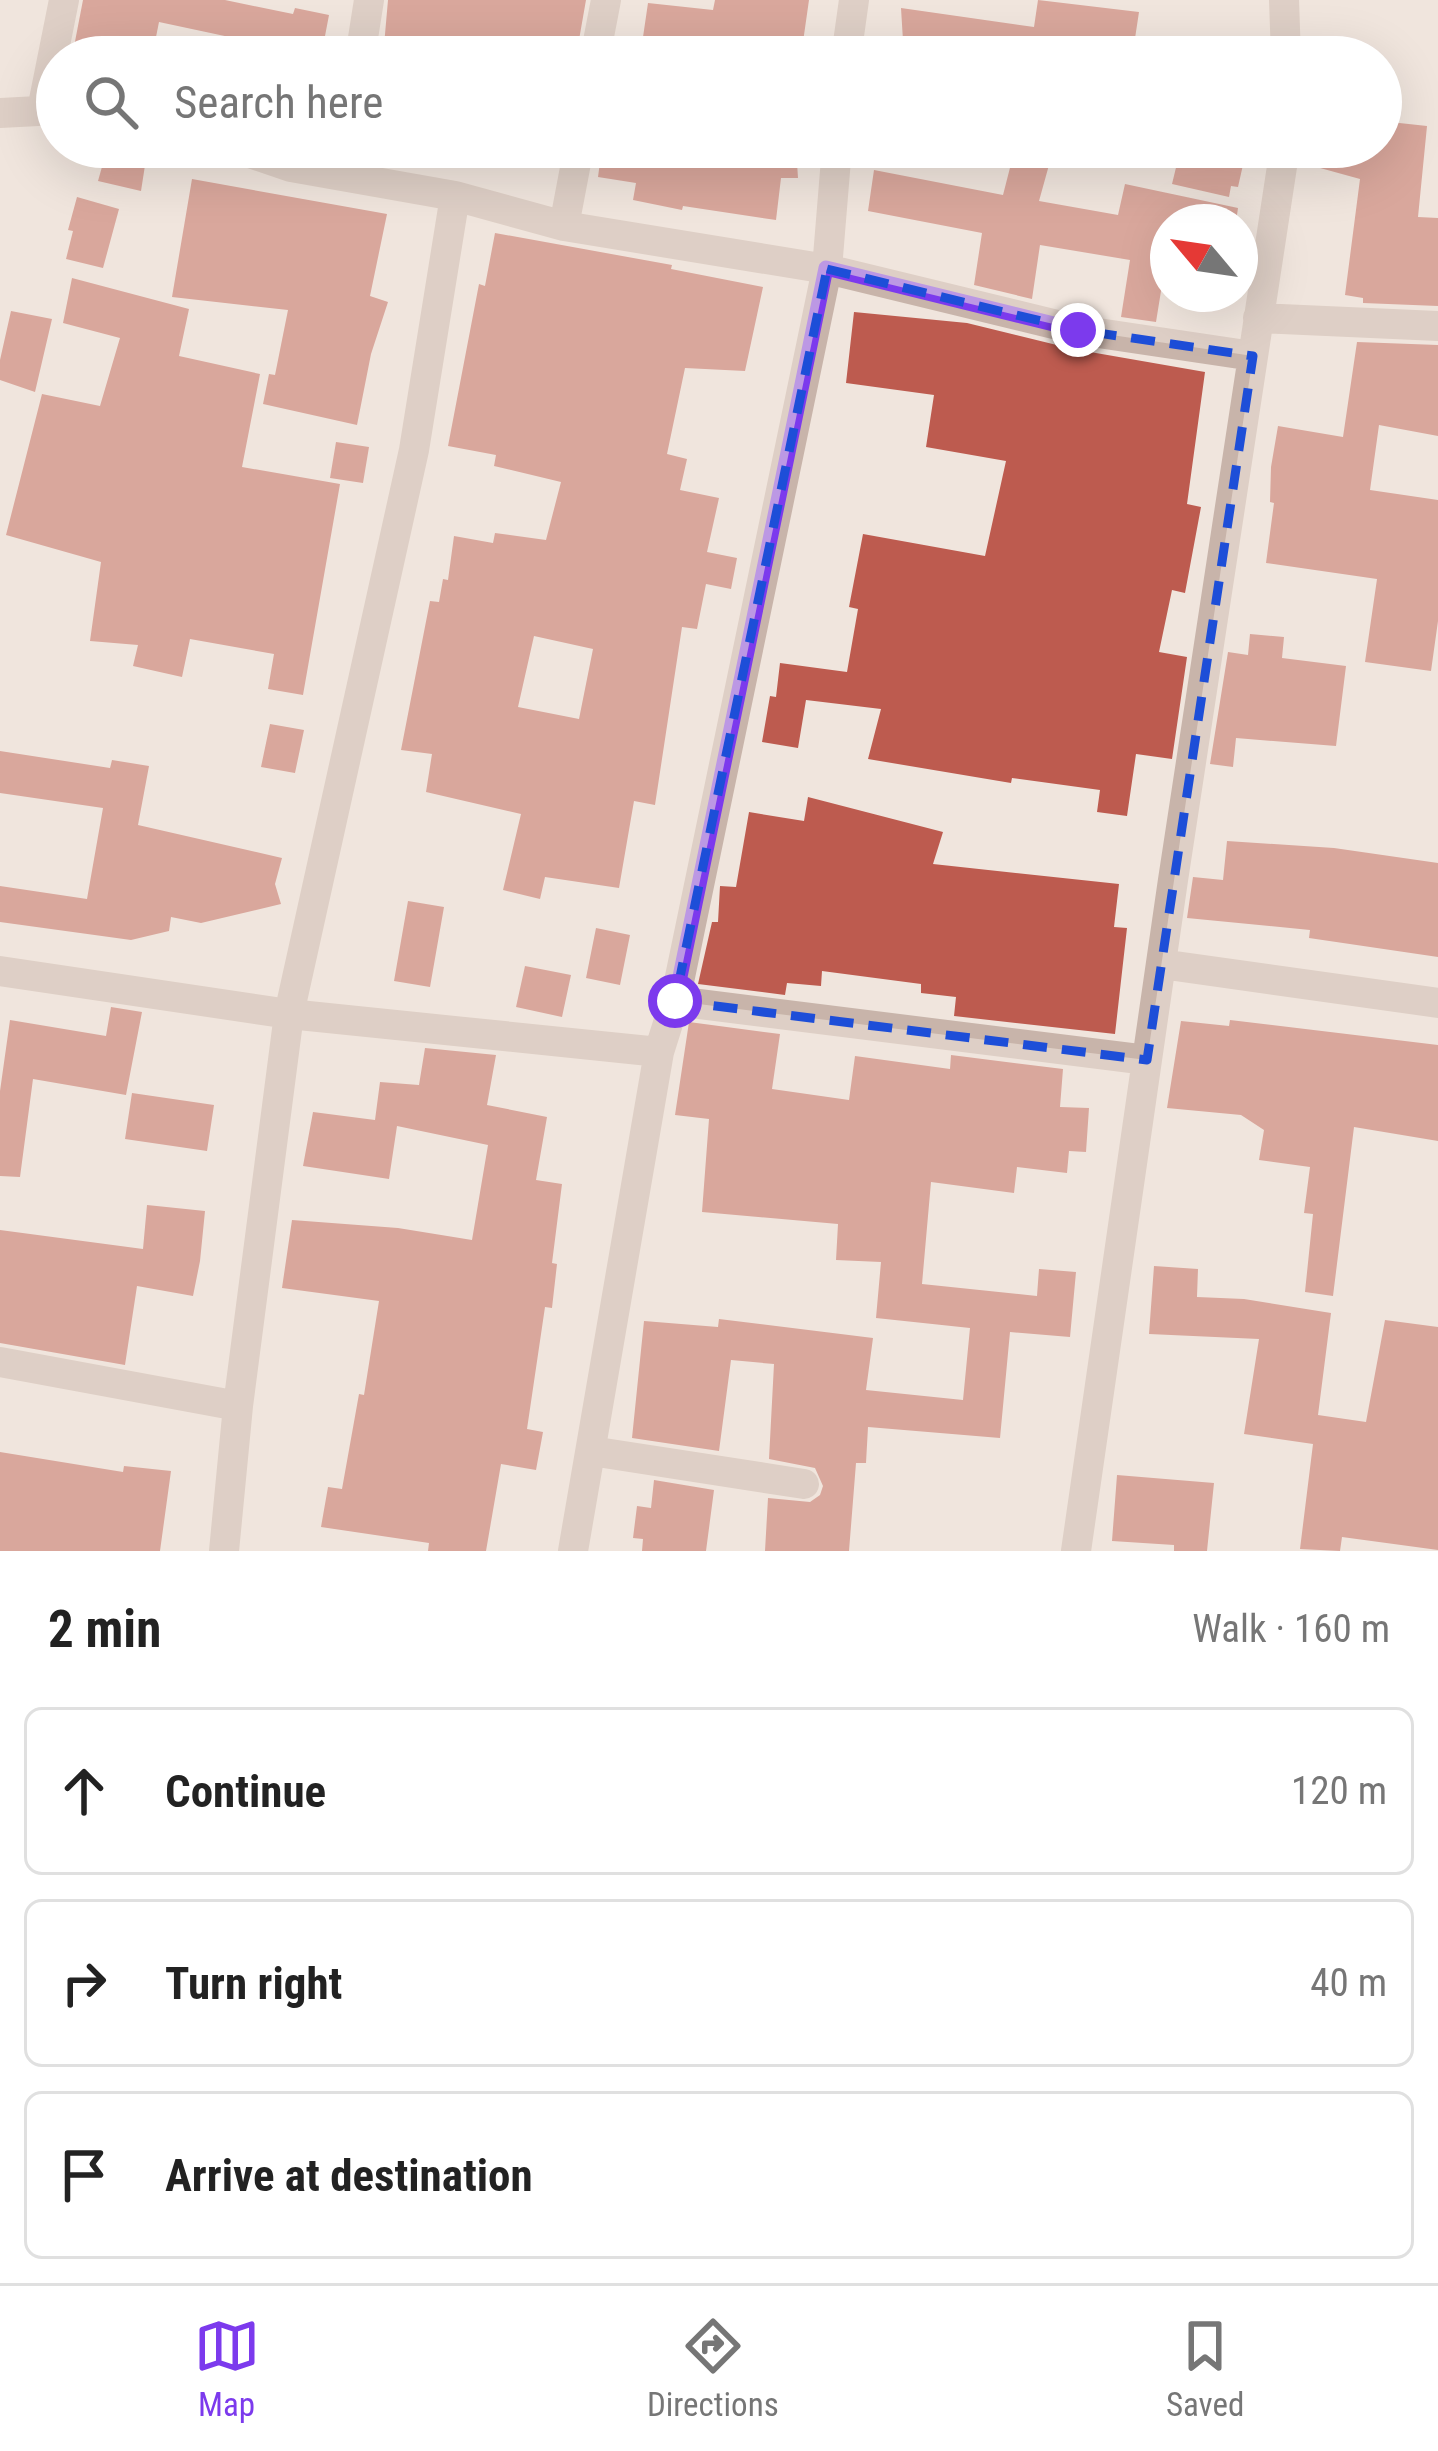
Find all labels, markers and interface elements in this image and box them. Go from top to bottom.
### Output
search box [36,36,1402,168]
icon: search [78,69,144,135]
text: Search here [174,76,383,129]
north arrow [1150,204,1258,312]
route end [1051,303,1105,357]
route start [648,974,702,1028]
text: 2 min [48,1600,161,1659]
text: Walk · 160 m [1192,1606,1390,1652]
icon: ahead [51,1758,117,1824]
text: Continue [165,1765,326,1818]
text: 120 m [1291,1768,1387,1814]
icon: right [51,1950,117,2016]
text: Turn right [165,1957,342,2010]
text: 40 m [1310,1960,1387,2006]
icon: arrive [51,2142,117,2208]
text: Arrive at destination [165,2149,533,2202]
tab: Map [194,2313,260,2424]
tab: Directions [647,2313,779,2424]
tab: Saved [1166,2313,1244,2424]

